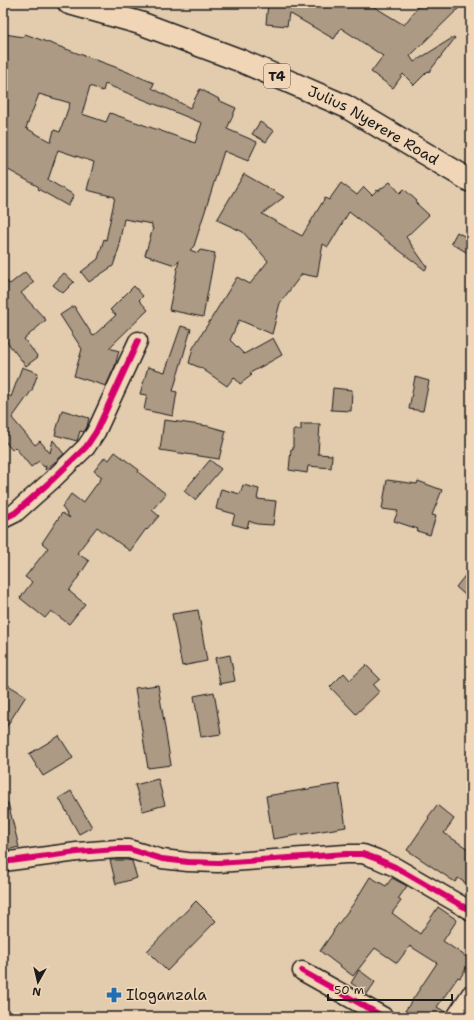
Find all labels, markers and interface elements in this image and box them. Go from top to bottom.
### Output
road number: T4 [264,64,290,88]
street label: Julius Nyerere Road [305,81,443,170]
north arrow [18,962,58,1002]
scale bar [328,976,452,1002]
text: 50 m [334,982,364,998]
text: N [31,983,42,999]
place label: Iloganzala [126,985,207,1005]
pharmacy icon: Iloganzala [105,986,123,1004]

